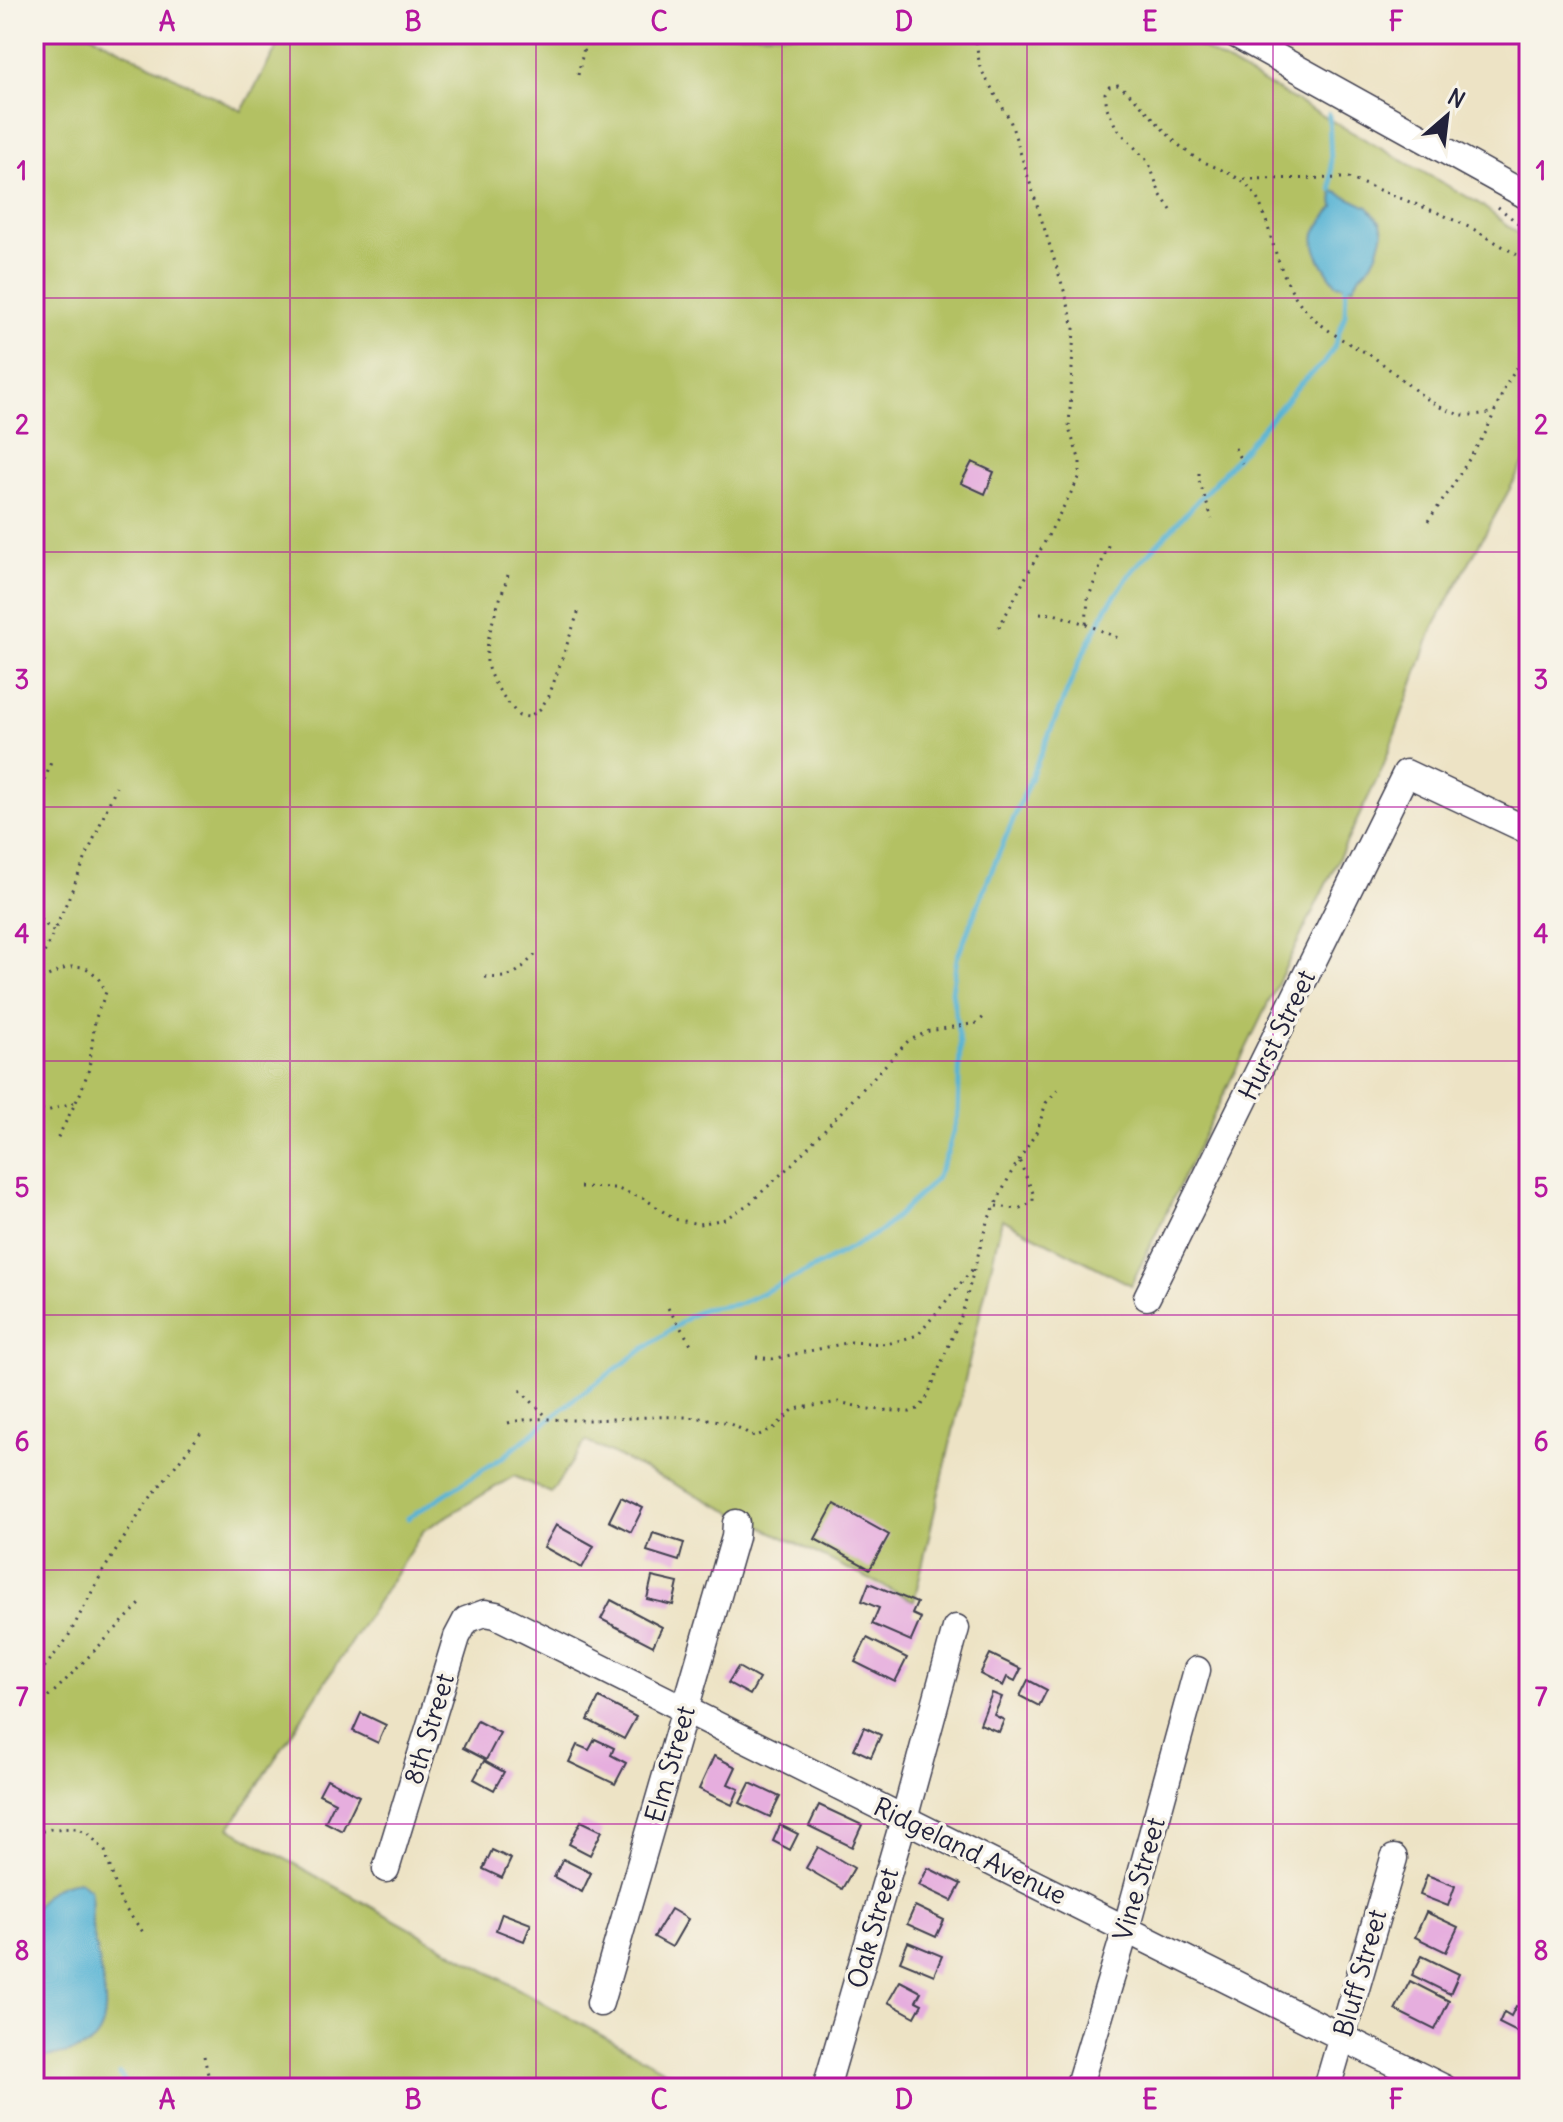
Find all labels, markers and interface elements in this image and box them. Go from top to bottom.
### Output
text: A [159,5,176,38]
text: B [404,5,422,38]
text: C [650,5,668,38]
text: D [895,5,913,38]
text: E [1142,5,1158,38]
text: F [1389,5,1404,38]
north arrow [1407,76,1487,156]
text: N [1443,82,1470,114]
text: 1 [17,154,27,187]
text: 1 [1536,154,1546,187]
text: 2 [15,408,29,441]
text: 2 [1534,408,1548,441]
text: 3 [15,663,29,696]
text: 3 [1534,663,1548,696]
text: 4 [14,917,30,950]
text: 4 [1533,917,1549,950]
street label: Hurst Street [1231,964,1322,1105]
text: 5 [15,1171,30,1204]
text: 5 [1534,1171,1549,1204]
text: 6 [14,1425,30,1458]
text: 6 [1533,1425,1549,1458]
street label: 8th Street [396,1669,461,1788]
text: 7 [16,1680,29,1713]
text: 7 [1535,1680,1548,1713]
street label: Elm Street [637,1702,702,1826]
street label: Ridgeland Avenue [868,1790,1072,1912]
street label: Vine Street [1105,1813,1172,1944]
street label: Oak Street [840,1864,906,1992]
street label: Bluff Street [1326,1905,1393,2040]
text: 8 [15,1934,29,1967]
text: 8 [1534,1934,1548,1967]
text: A [159,2083,176,2116]
text: B [404,2083,422,2116]
text: C [650,2083,668,2116]
text: D [895,2083,913,2116]
text: E [1142,2083,1158,2116]
text: F [1389,2083,1404,2116]

